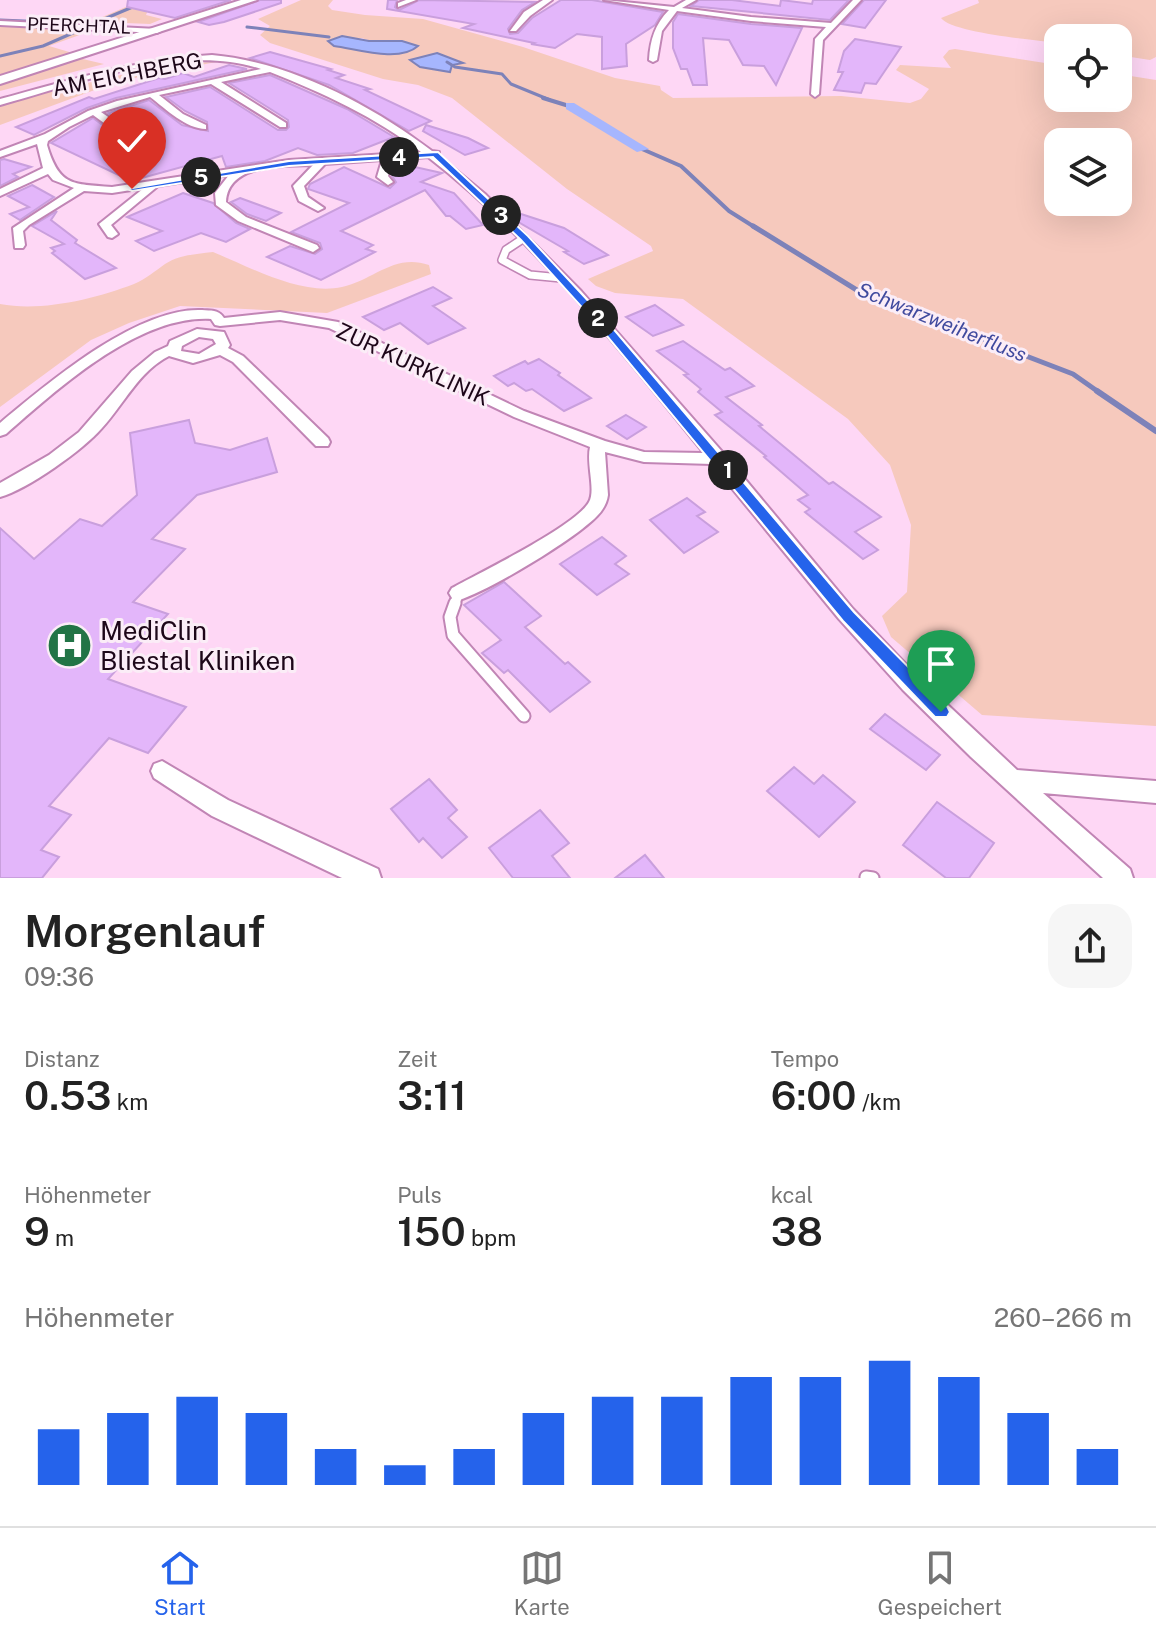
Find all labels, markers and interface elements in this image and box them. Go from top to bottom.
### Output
street label: PFERCHTAL [27,13,131,38]
map controls [1044,24,1132,216]
button: locate [1044,24,1132,112]
street label: AM EICHBERG [50,47,204,101]
pin [98,107,166,189]
icon: check [110,119,154,163]
button: layers [1044,128,1132,216]
pin: 4 [379,137,419,177]
text: 4 [392,144,406,170]
pin: 5 [181,157,221,197]
text: 5 [194,164,208,190]
pin: 3 [481,195,521,235]
text: 3 [494,202,508,228]
water label: Schwarzweiherfluss [854,277,1030,367]
pin: 2 [578,298,618,338]
text: 2 [591,305,605,331]
street label: ZUR KURKLINIK [332,317,494,411]
pin: 1 [708,450,748,490]
text: 1 [723,457,733,483]
place label: MediClin Bliestal Kliniken [100,615,295,676]
hospital icon: MediClin Bliestal Kliniken [45,622,93,670]
pin [907,630,975,712]
icon: arrive [919,642,963,686]
button: share [1048,904,1132,988]
text: Morgenlauf [24,905,265,957]
text: 09:36 [24,961,94,992]
text: Distanz [24,1046,99,1072]
text: Zeit [397,1046,437,1072]
text: Tempo [771,1046,839,1072]
text: 0.53 [24,1072,111,1119]
text: 3:11 [397,1072,467,1119]
text: 6:00 [771,1072,857,1119]
text: km [111,1089,148,1115]
text: /km [857,1089,901,1115]
text: Höhenmeter [24,1182,151,1208]
text: Puls [397,1182,442,1208]
text: kcal [771,1182,813,1208]
text: 9 [24,1208,50,1255]
text: 150 [397,1208,466,1255]
text: 38 [771,1208,823,1255]
text: m [50,1225,74,1251]
text: bpm [466,1225,516,1251]
text: Höhenmeter [24,1302,174,1333]
text: 260–266 m [994,1302,1132,1333]
tab: Start [154,1546,206,1620]
tab: Karte [514,1546,570,1620]
tab: Gespeichert [878,1546,1002,1620]

